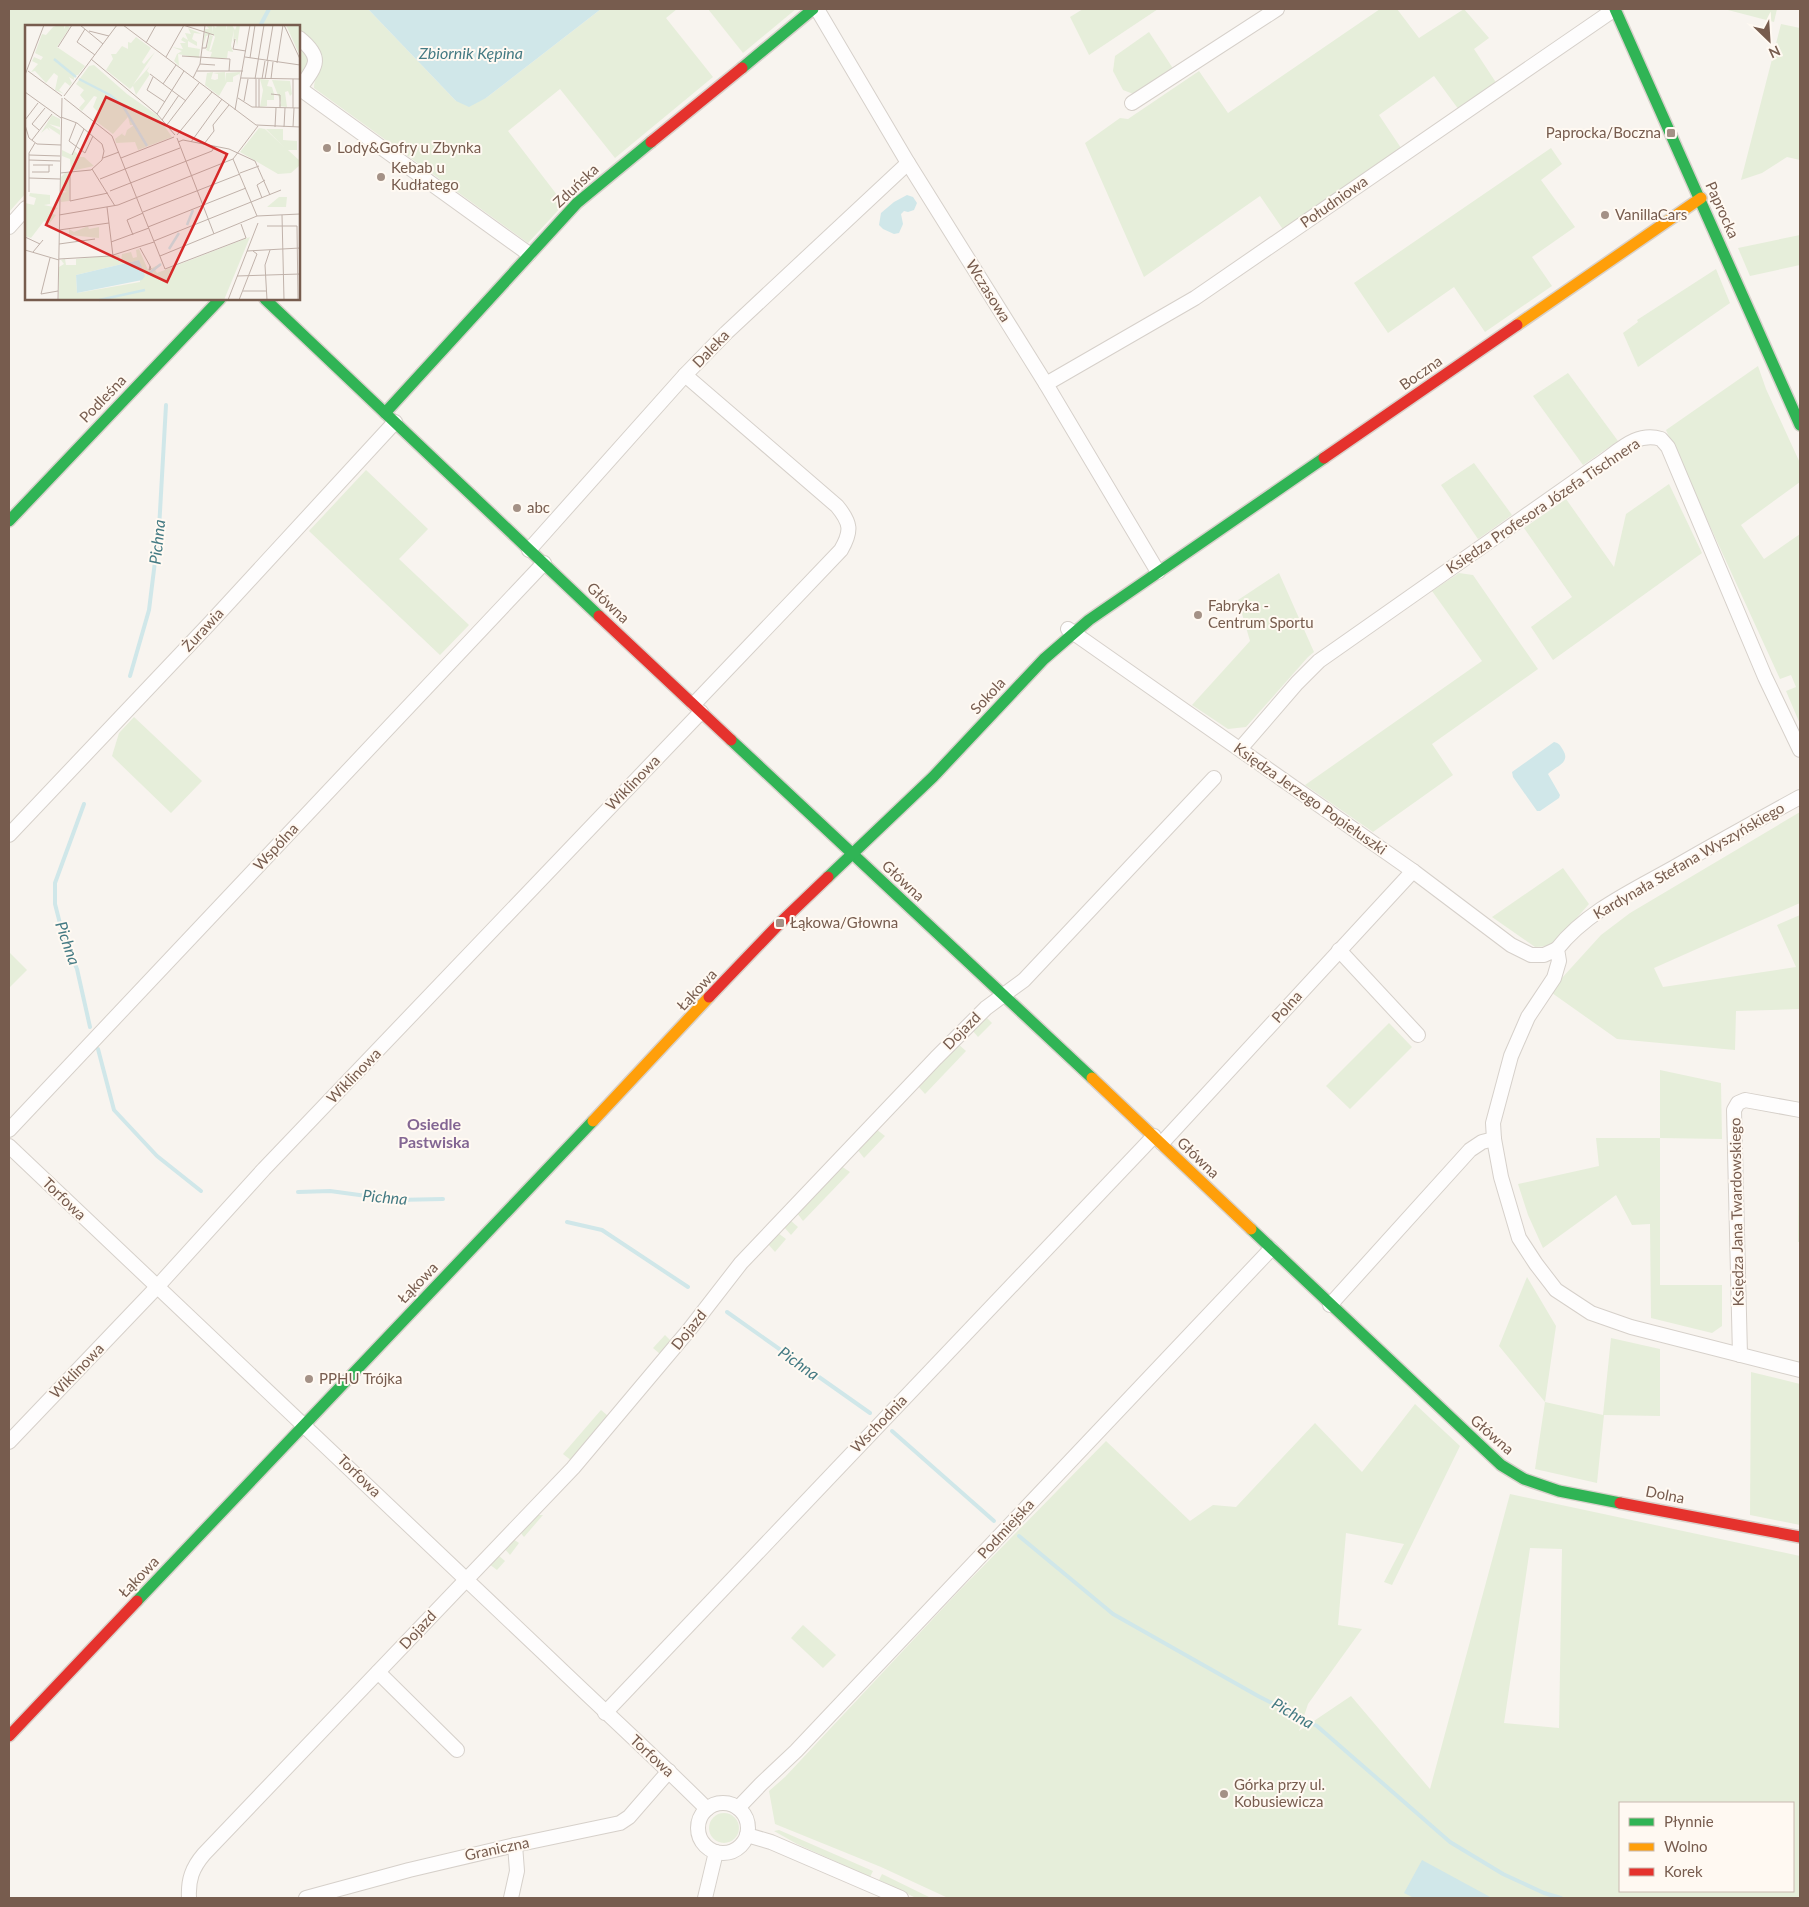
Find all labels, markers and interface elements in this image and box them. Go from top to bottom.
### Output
north arrow [1744,15,1794,65]
inset map [25,25,300,300]
text: N [1766,42,1783,62]
water label: Zbiornik Kępina [418,43,523,62]
place label: Paprocka/Boczna [1546,123,1661,141]
marker: Paprocka/Boczna [1665,127,1677,139]
place label: Lody&Gofry u Zbynka [337,138,481,156]
marker: Lody&Gofry u Zbynka [321,142,333,154]
place label: Kebab u Kudłatego [391,158,459,193]
street label: Zduńska [549,160,602,211]
marker: Kebab u Kudłatego [375,171,387,183]
street label: Południowa [1296,171,1371,231]
street label: Paprocka [1702,178,1743,241]
place label: VanillaCars [1615,205,1687,223]
marker: VanillaCars [1599,209,1611,221]
street label: Wczasowa [963,256,1015,325]
street label: Daleka [688,326,732,371]
street label: Boczna [1396,351,1445,393]
street label: Podleśna [75,371,129,426]
street label: Księdza Profesora Józefa Tischnera [1442,434,1643,577]
place label: abc [527,498,550,516]
marker: abc [511,502,523,514]
water label: Pichna [145,519,168,565]
street label: Główna [584,578,634,626]
place label: Fabryka - Centrum Sportu [1208,596,1314,631]
street label: Żurawia [178,604,227,655]
marker: Fabryka - Centrum Sportu [1192,609,1204,621]
street label: Sokola [966,673,1009,717]
street label: Księdza Jerzego Popiełuszki [1231,738,1390,858]
street label: Wiklinowa [602,751,663,814]
street label: Kardynała Stefana Wyszyńskiego [1590,798,1787,922]
street label: Wspólna [249,819,301,873]
street label: Główna [879,856,929,904]
place label: Łąkowa/Głowna [790,913,898,931]
marker: Łąkowa/Głowna [774,917,786,929]
water label: Pichna [52,918,85,967]
street label: Łąkowa [673,965,720,1014]
street label: Polna [1267,987,1305,1026]
street label: Dojazd [939,1008,984,1053]
street label: Wiklinowa [323,1044,384,1107]
district label: Osiedle Pastwiska [398,1114,470,1151]
street label: Księdza Jana Twardowskiego [1725,1117,1747,1307]
street label: Główna [1174,1133,1223,1182]
street label: Torfowa [39,1173,90,1223]
water label: Pichna [362,1185,408,1208]
street label: Łąkowa [393,1258,441,1307]
street label: Dojazd [667,1306,710,1353]
street label: Wiklinowa [46,1339,107,1402]
water label: Pichna [775,1342,823,1383]
place label: PPHU Trójka [319,1369,402,1387]
marker: PPHU Trójka [303,1373,315,1385]
street label: Wschodnia [846,1391,910,1456]
street label: Główna [1467,1411,1518,1458]
street label: Torfowa [334,1450,385,1500]
street label: Dolna [1644,1481,1686,1507]
street label: Podmiejska [973,1495,1037,1562]
street label: Łąkowa [114,1552,162,1601]
street label: Dojazd [395,1606,440,1652]
water label: Pichna [1269,1693,1318,1732]
street label: Torfowa [627,1730,678,1780]
place label: Górka przy ul. Kobusiewicza [1234,1775,1325,1810]
marker: Górka przy ul. Kobusiewicza [1218,1788,1230,1800]
legend [1619,1802,1794,1892]
text: Płynnie [1664,1812,1714,1830]
street label: Graniczna [463,1832,531,1864]
text: Wolno [1664,1837,1708,1855]
text: Korek [1664,1862,1703,1880]

